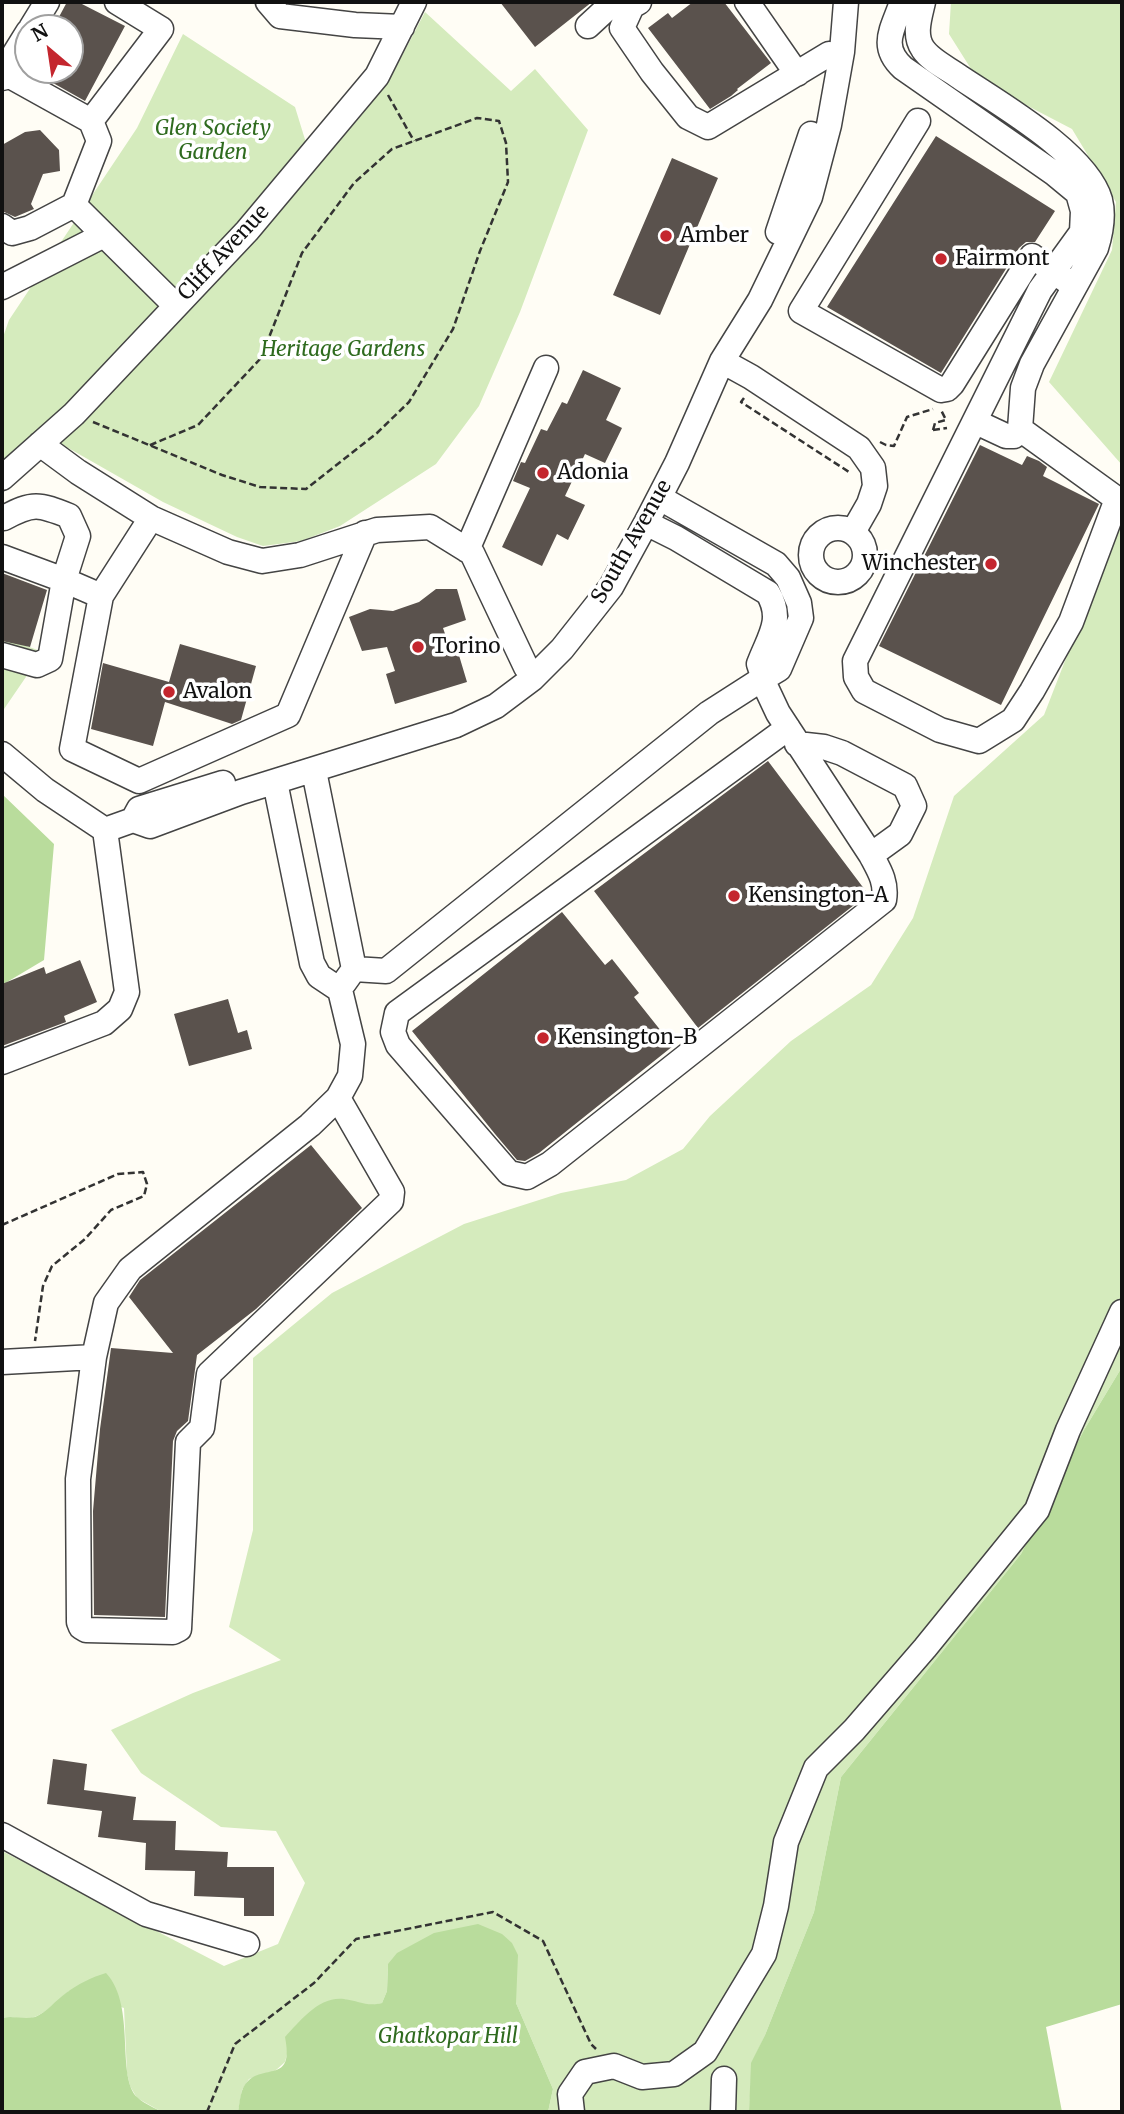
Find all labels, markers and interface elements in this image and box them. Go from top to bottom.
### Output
north arrow [14,14,84,84]
text: N [27,18,52,47]
park label: Glen Society Garden [155,116,271,166]
street label: Cliff Avenue [173,200,275,306]
place label: Amber [680,223,749,249]
marker: Amber [658,228,674,244]
place label: Fairmont [955,246,1049,272]
marker: Fairmont [933,251,949,267]
park label: Heritage Gardens [261,337,425,363]
place label: Adonia [557,460,629,486]
marker: Adonia [535,465,551,481]
street label: South Avenue [586,476,678,608]
place label: Winchester [862,551,977,577]
marker: Winchester [983,556,999,572]
place label: Torino [432,634,500,660]
marker: Torino [410,639,426,655]
place label: Avalon [183,679,252,705]
marker: Avalon [161,684,177,700]
place label: Kensington-A [748,883,888,909]
marker: Kensington-A [726,888,742,904]
place label: Kensington-B [557,1025,697,1051]
marker: Kensington-B [535,1030,551,1046]
park label: Ghatkopar Hill [378,2024,518,2050]

